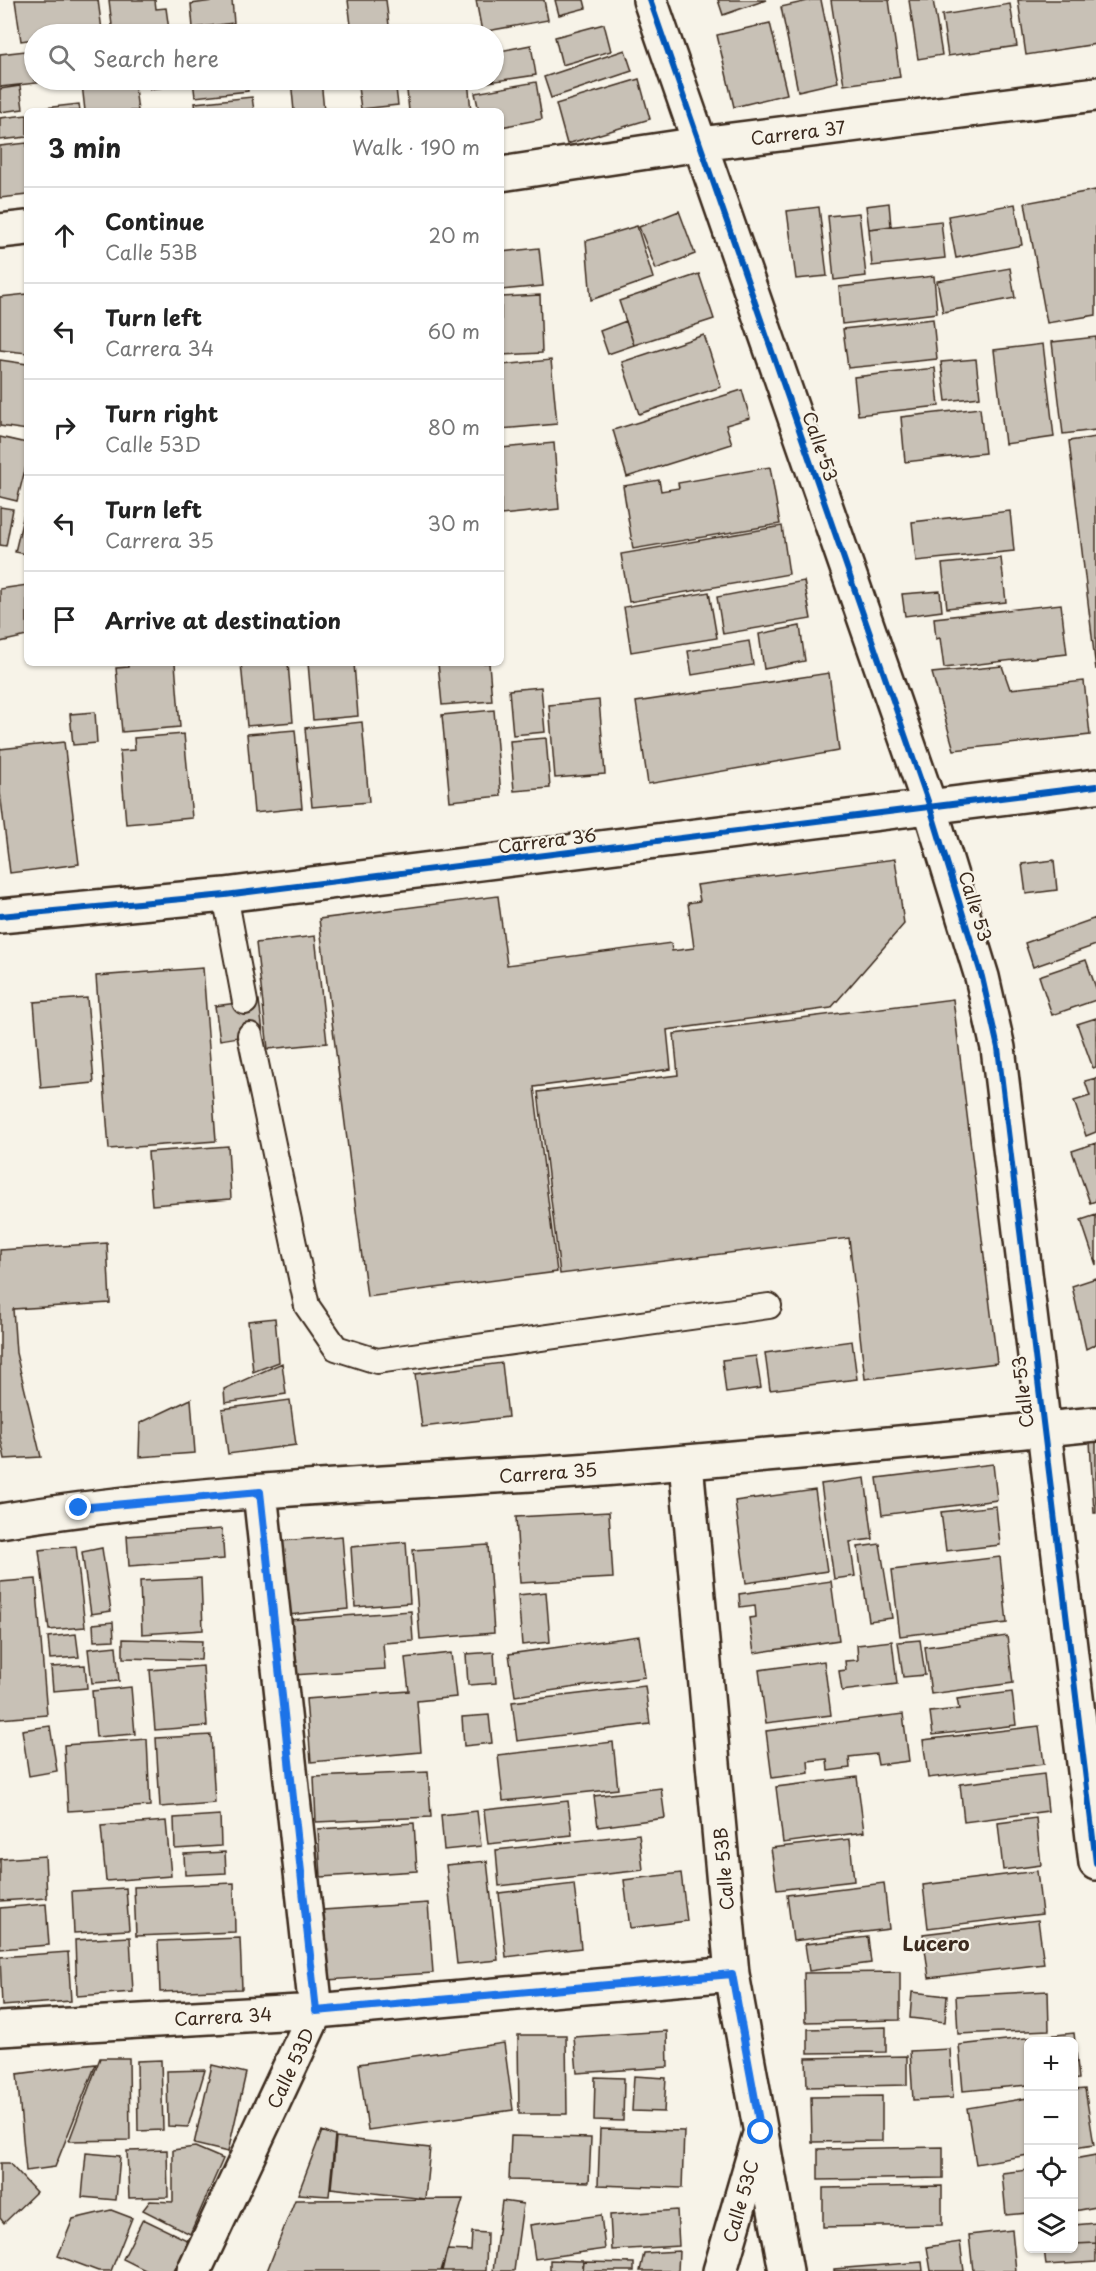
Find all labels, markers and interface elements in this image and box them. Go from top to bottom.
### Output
search box [24,24,504,90]
icon: search [45,41,78,74]
text: Search here [93,41,219,74]
street label: Carrera 37 [749,113,847,151]
text: 3 min [48,128,121,167]
text: Walk · 190 m [352,132,480,162]
text: Continue [105,204,204,237]
icon: ahead [48,219,81,252]
text: 20 m [428,220,480,250]
text: Calle 53B [105,237,197,267]
text: Turn left [105,300,202,333]
icon: left [48,315,81,348]
text: 60 m [428,316,480,346]
text: Carrera 34 [105,333,214,363]
text: Turn right [105,396,218,429]
street label: Calle 53 [796,407,846,485]
icon: right [48,411,81,444]
text: 80 m [428,412,480,442]
text: Calle 53D [105,429,201,459]
text: Turn left [105,492,202,525]
icon: left [48,507,81,540]
text: 30 m [427,508,480,538]
text: Carrera 35 [105,525,214,555]
icon: arrive [48,603,81,636]
text: Arrive at destination [105,603,341,636]
street label: Carrera 36 [496,821,598,859]
street label: Calle 53 [952,867,1000,945]
street label: Calle 53 [1004,1354,1040,1430]
street label: Carrera 35 [498,1455,598,1489]
route end [65,1494,91,1520]
street label: Calle 53B [706,1826,740,1912]
district label: Lucero [902,1928,970,1958]
street label: Carrera 34 [173,2000,273,2032]
street label: Calle 53D [260,2023,320,2113]
map controls [1024,2037,1078,2253]
button: + [1024,2037,1078,2091]
button: − [1024,2091,1078,2145]
route start [747,2118,773,2144]
button: locate [1024,2145,1078,2199]
street label: Calle 53C [715,2156,765,2246]
button: layers [1024,2199,1078,2253]

